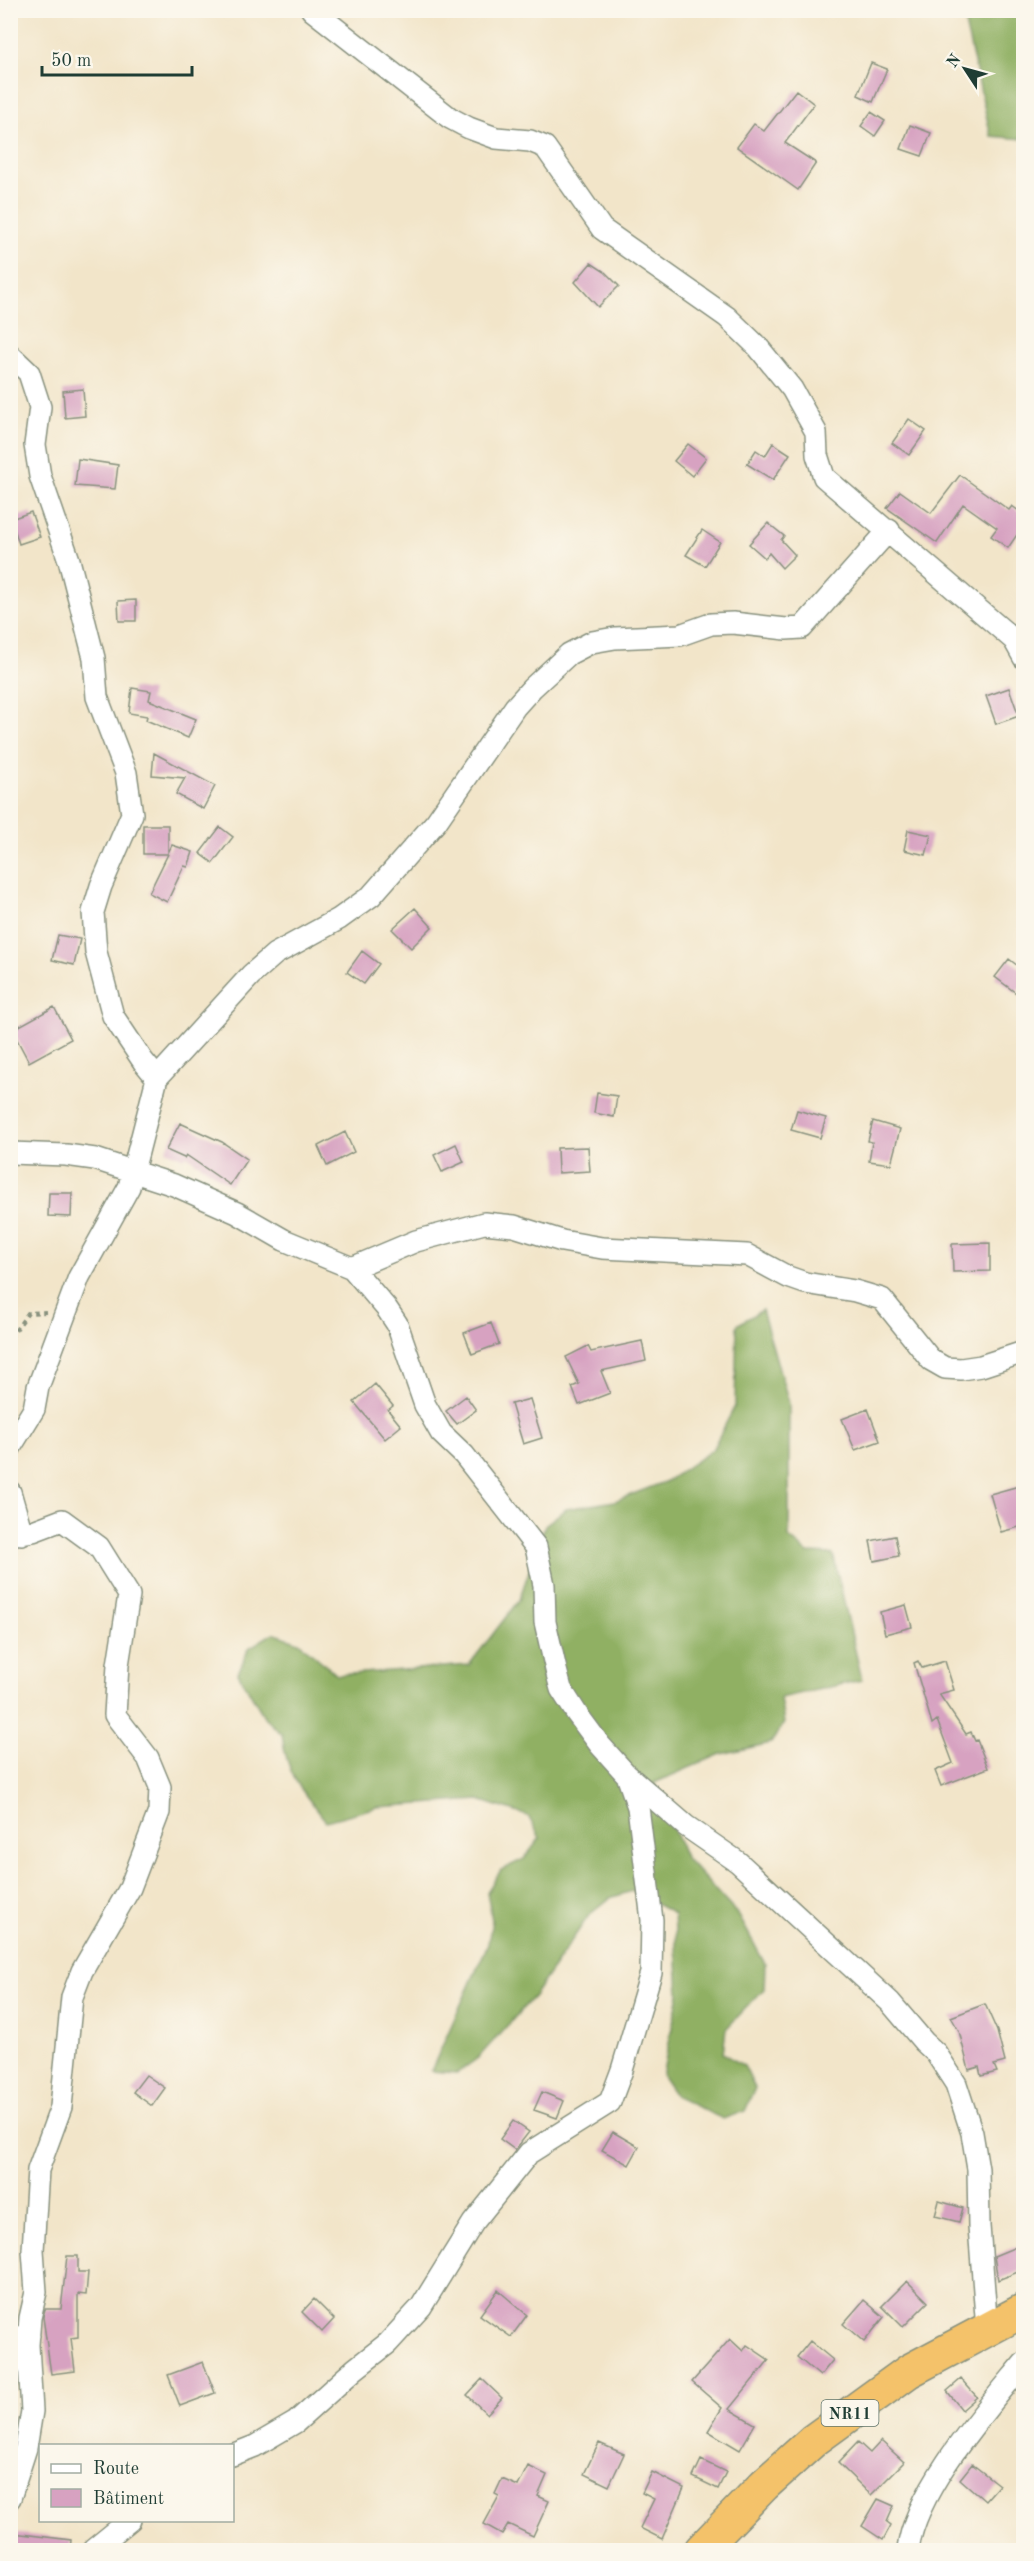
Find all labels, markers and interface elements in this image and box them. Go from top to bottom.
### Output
scale bar [42,39,192,77]
north arrow [935,39,995,99]
text: N [944,51,965,71]
text: 50 m [51,52,91,70]
road number: NR11 [822,2400,878,2426]
legend [39,2444,234,2522]
text: Route [93,2460,139,2478]
text: Bâtiment [93,2490,164,2508]

